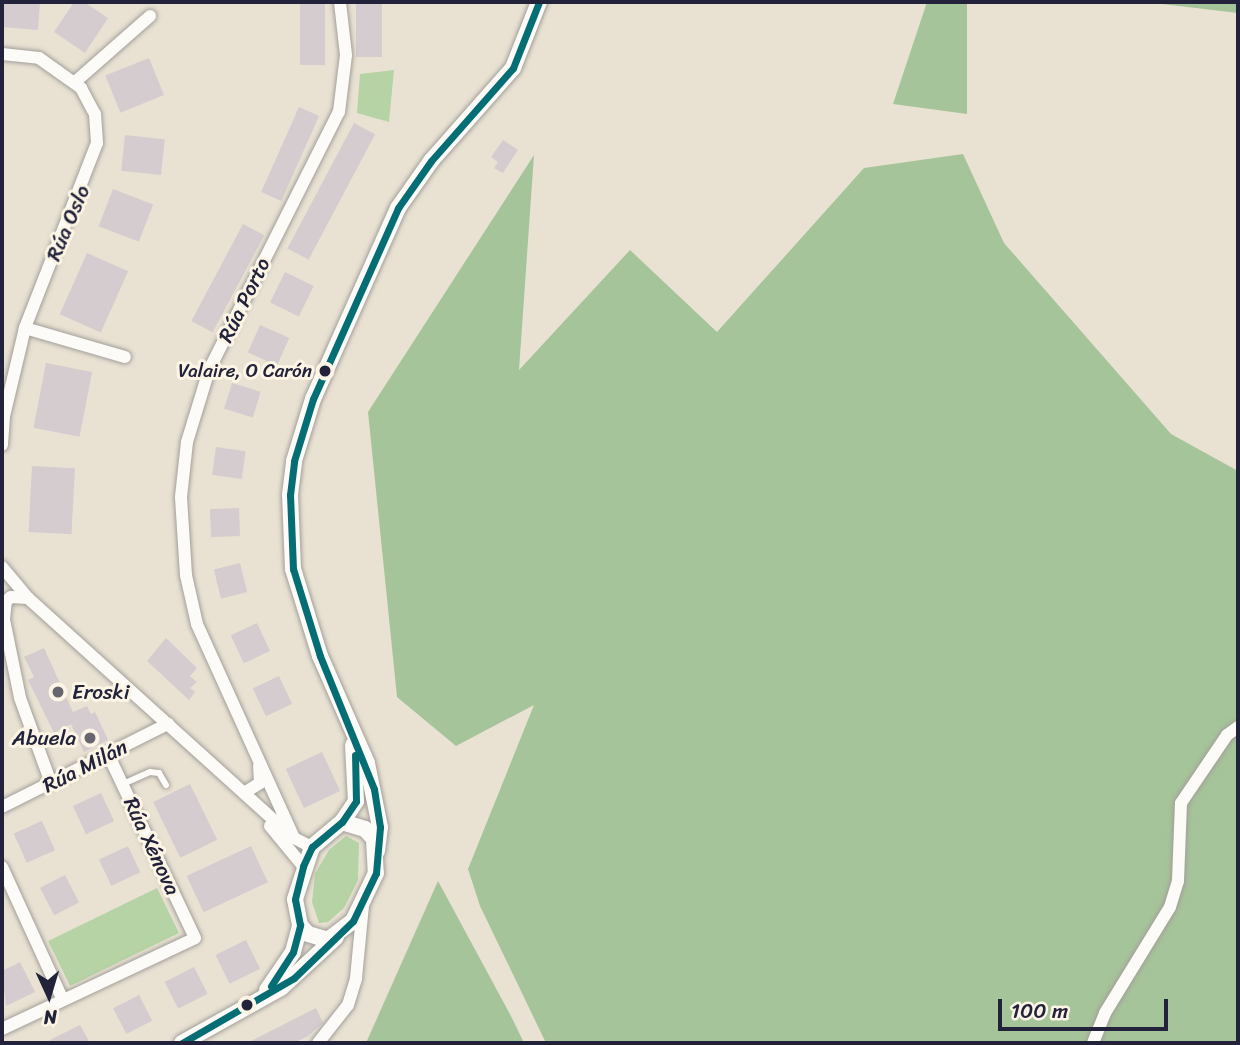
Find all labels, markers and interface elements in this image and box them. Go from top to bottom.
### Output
street label: Rúa Oslo [41,181,95,265]
street label: Rúa Porto [213,253,275,347]
place label: Valaire, O Carón [178,360,312,382]
marker: Valaire, O Carón [318,364,332,378]
place label: Eroski [72,679,130,705]
marker: Eroski [50,684,66,700]
place label: Abuela [12,725,76,751]
marker: Abuela [82,730,98,746]
street label: Rúa Milán [39,734,131,798]
street label: Rúa Xénova [118,793,186,899]
north arrow [14,961,84,1031]
scale bar [1002,986,1172,1030]
text: 100 m [1011,992,1068,1030]
unlabelled marker [240,998,254,1012]
text: N [43,1001,58,1034]

